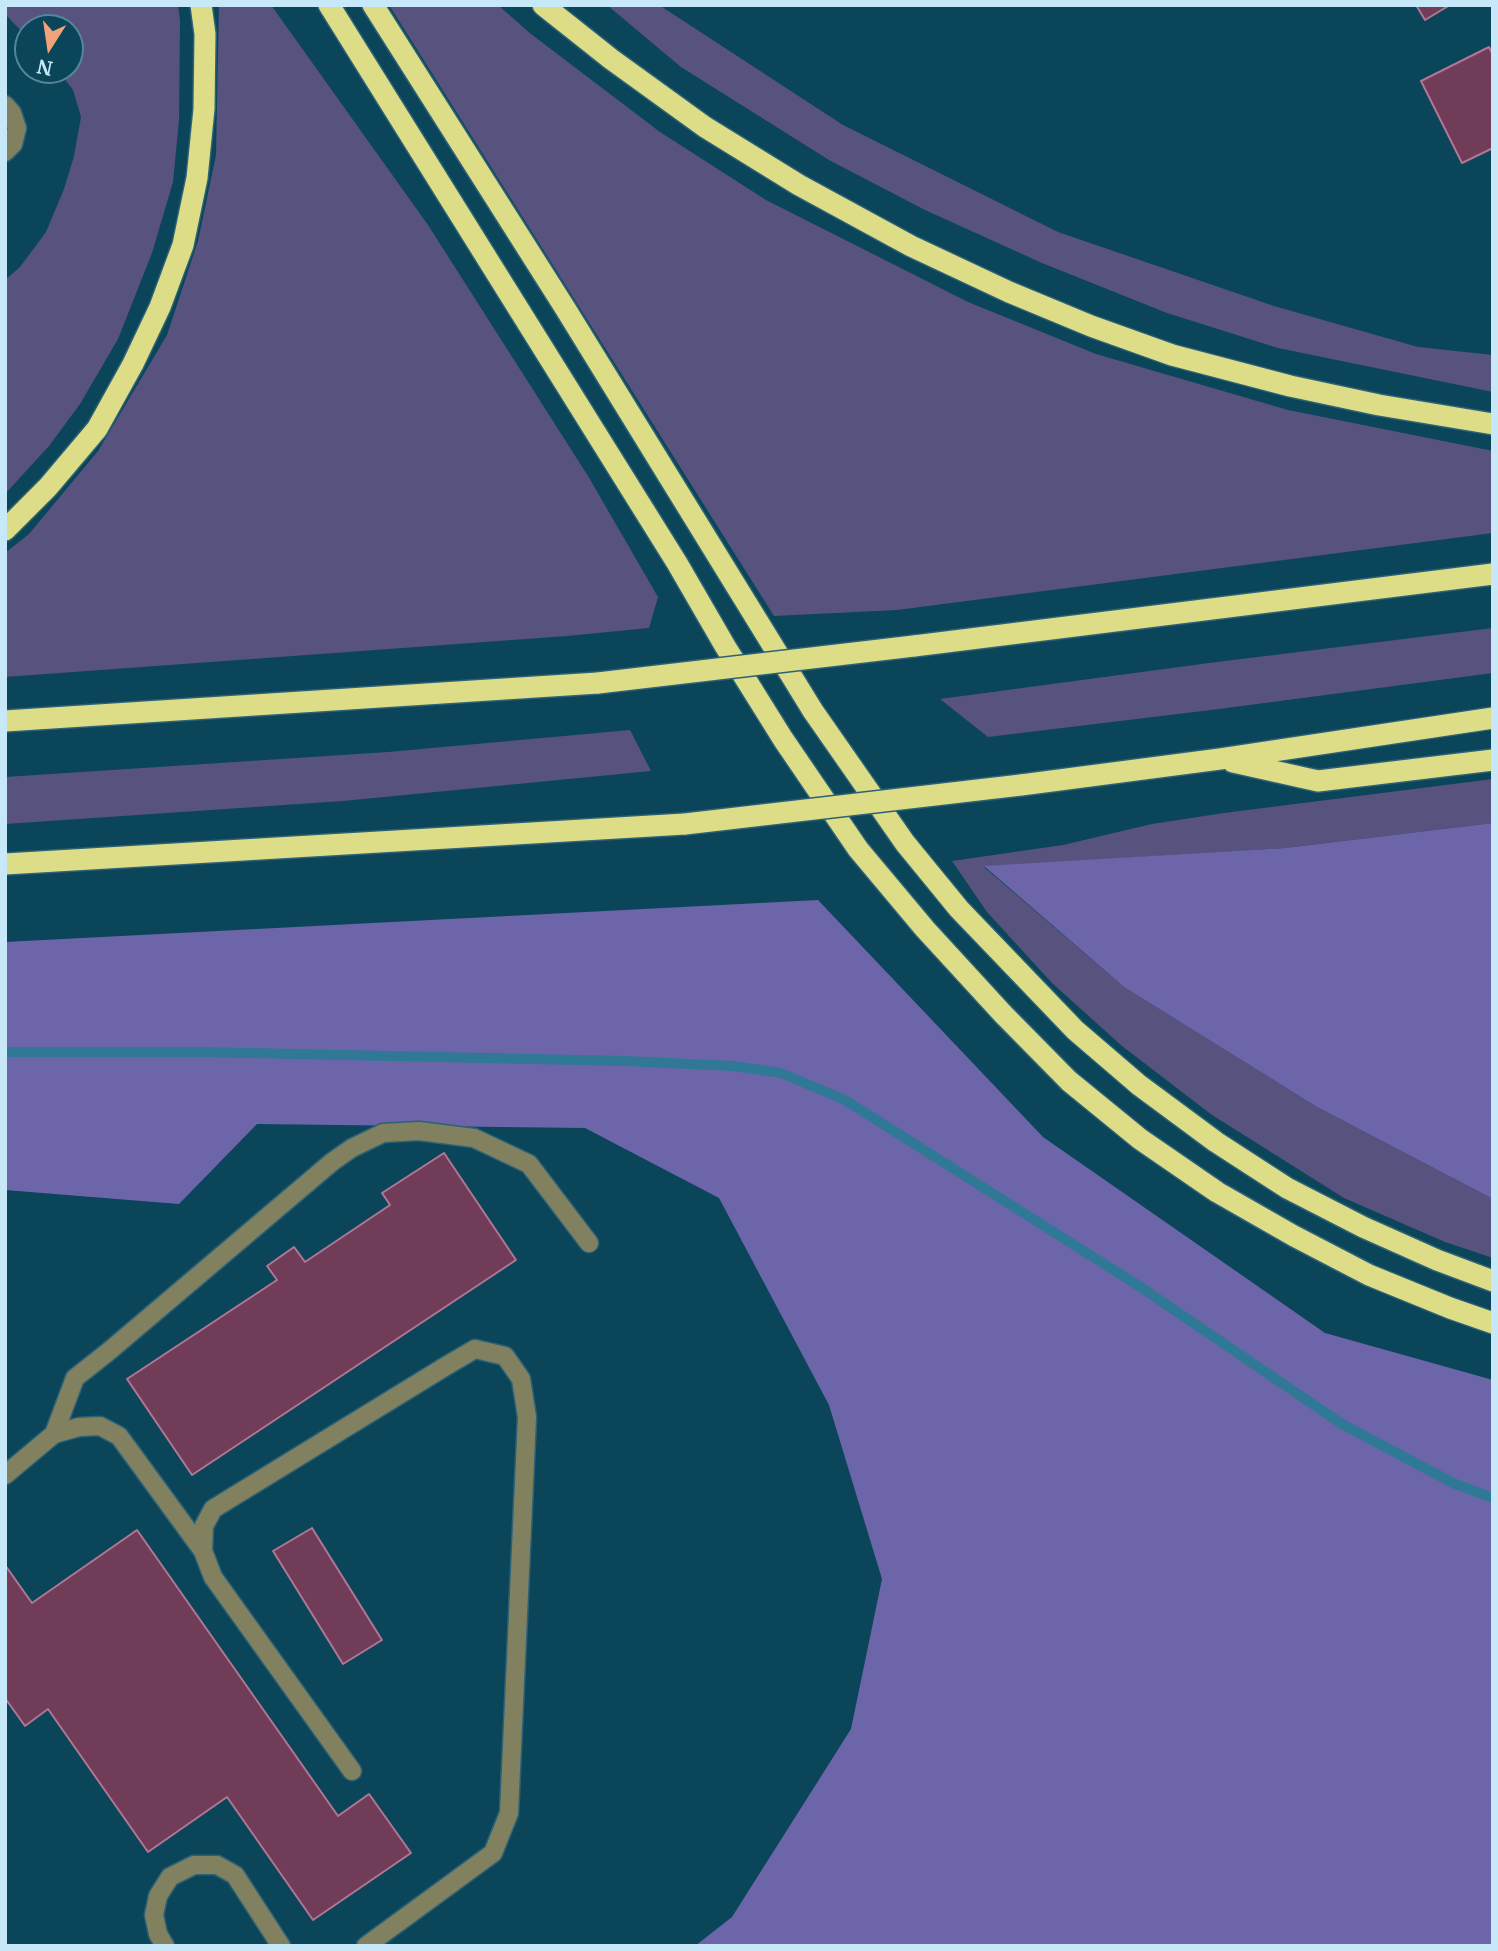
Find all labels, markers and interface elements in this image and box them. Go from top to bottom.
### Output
north arrow [14,14,84,84]
text: N [35,54,55,81]

